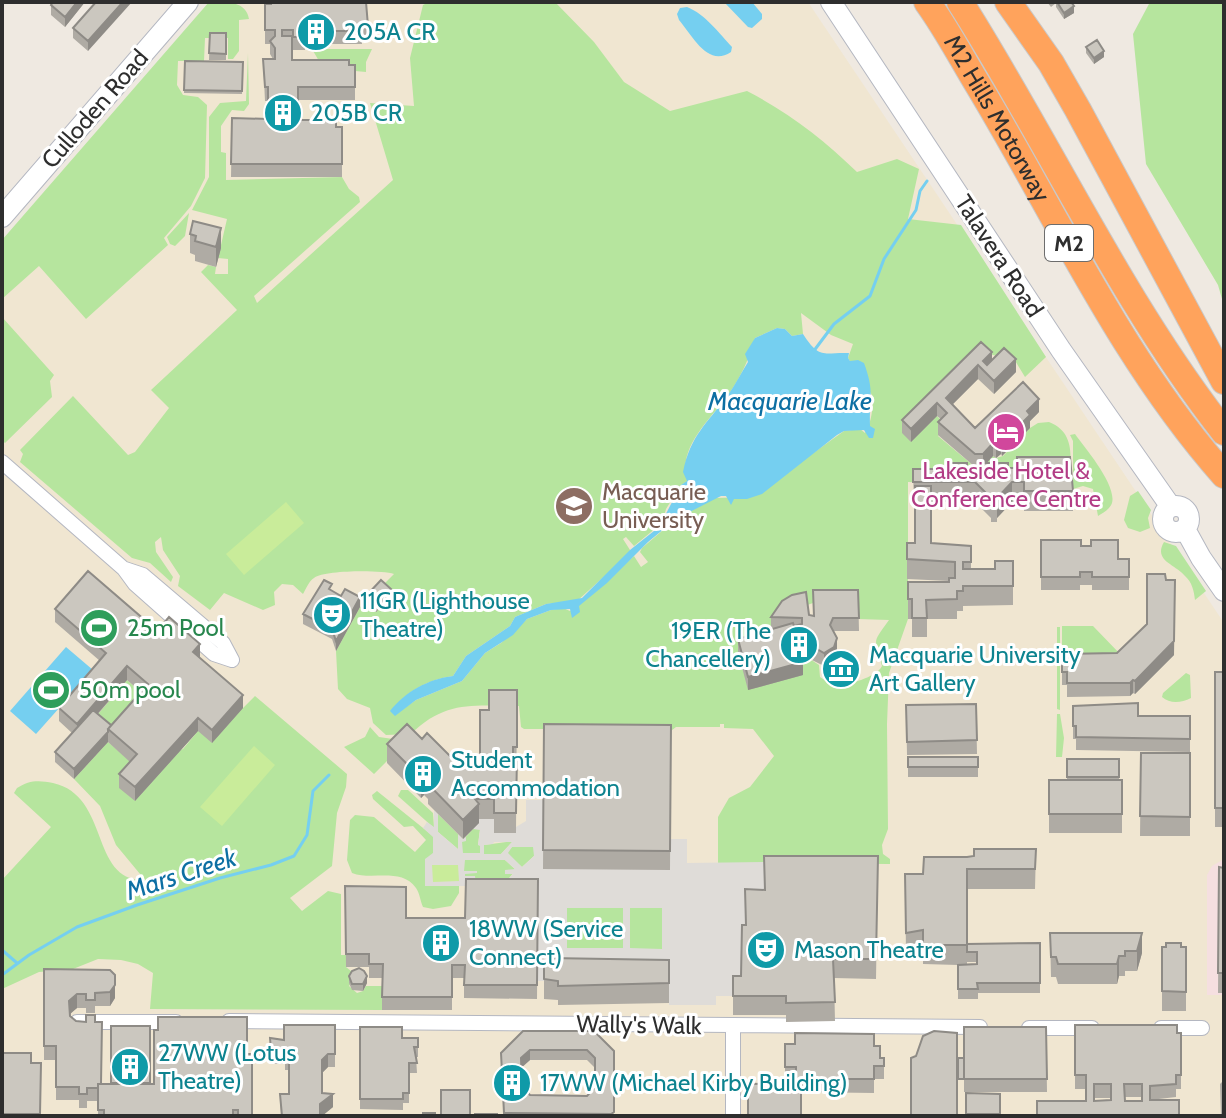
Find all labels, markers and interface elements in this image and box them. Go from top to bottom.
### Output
building icon: 205A CR [295,11,337,53]
place label: 205A CR [344,17,436,46]
street label: M2 Hills Motorway [938,30,1057,207]
street label: Culloden Road [35,43,154,174]
building icon: 205B CR [262,92,304,134]
place label: 205B CR [311,98,403,127]
street label: Talavera Road [949,189,1050,322]
road number: M2 [1045,225,1093,261]
water label: Macquarie Lake [707,385,872,417]
hotel icon: Lakeside Hotel & Conference Centre [985,411,1027,453]
place label: Lakeside Hotel & Conference Centre [911,456,1101,513]
place label: Macquarie University [602,477,706,534]
school or university icon: Macquarie University [553,485,595,527]
place label: 11GR (Lighthouse Theatre) [360,586,530,643]
theatre icon: 11GR (Lighthouse Theatre) [311,594,353,636]
sports icon: 25m Pool [78,607,120,649]
place label: 25m Pool [127,613,225,642]
place label: 19ER (The Chancellery) [645,616,771,673]
building icon: 19ER (The Chancellery) [778,624,820,666]
place label: Macquarie University Art Gallery [869,640,1081,697]
museum icon: Macquarie University Art Gallery [820,648,862,690]
sports icon: 50m pool [30,669,72,711]
place label: 50m pool [79,675,181,704]
place label: Student Accommodation [451,745,620,802]
building icon: Student Accommodation [402,753,444,795]
water label: Mars Creek [121,841,241,907]
place label: 18WW (Service Connect) [469,914,623,971]
building icon: 18WW (Service Connect) [420,922,462,964]
theatre icon: Mason Theatre [745,929,787,971]
place label: Mason Theatre [794,935,944,964]
street label: Wally's Walk [576,1009,702,1040]
place label: 27WW (Lotus Theatre) [158,1038,297,1095]
building icon: 27WW (Lotus Theatre) [109,1046,151,1088]
building icon: 17WW (Michael Kirby Building) [491,1062,533,1104]
place label: 17WW (Michael Kirby Building) [540,1068,848,1097]

